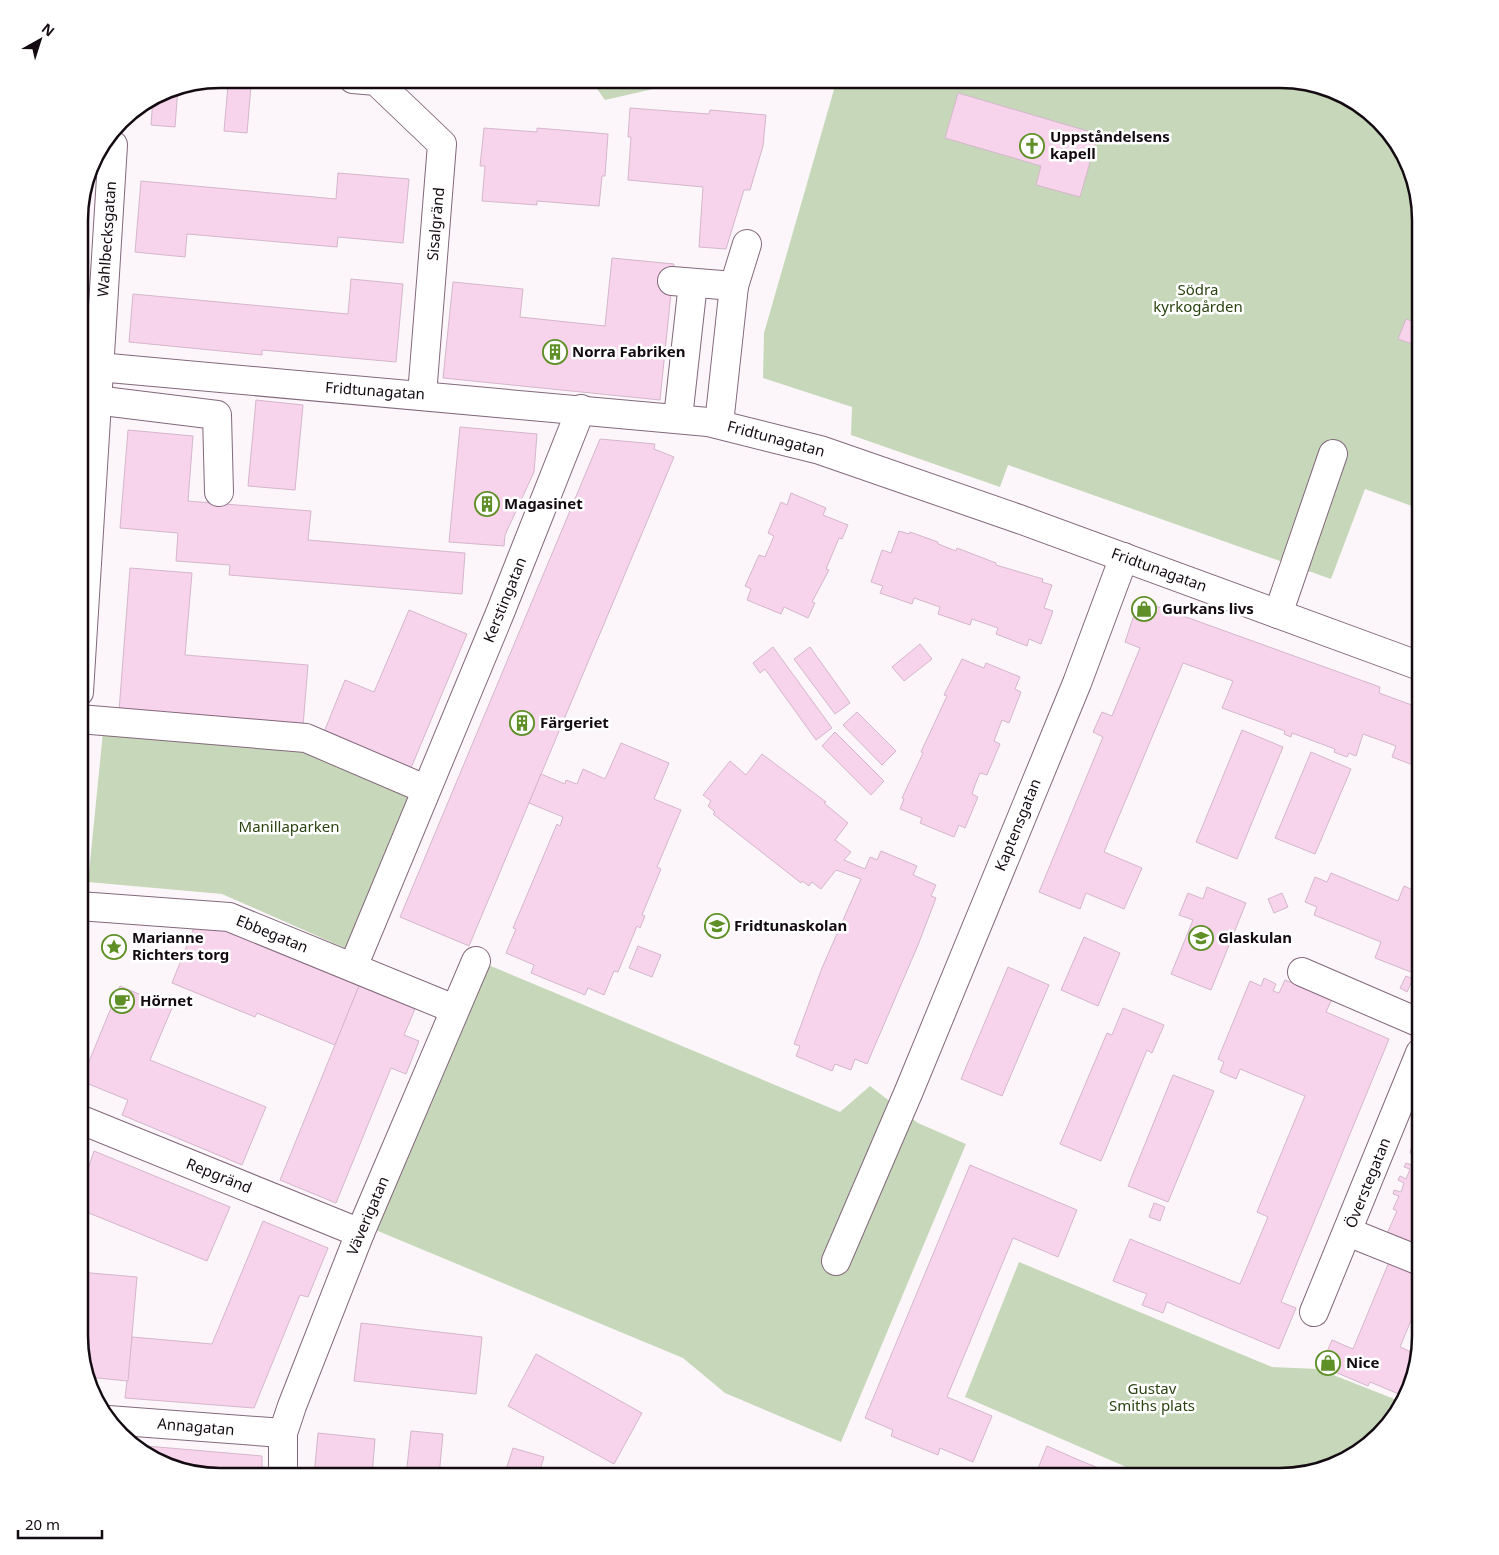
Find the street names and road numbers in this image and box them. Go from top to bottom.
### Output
street label: Wahlbecksgatan [92,180,120,298]
street label: Sisalgränd [422,186,448,261]
street label: Fridtunagatan [324,377,426,403]
street label: Fridtunagatan [725,415,827,461]
street label: Fridtunagatan [1109,543,1210,596]
street label: Kerstingatan [478,554,530,645]
street label: Kaptensgatan [989,775,1045,874]
street label: Ebbegatan [233,910,311,957]
street label: Överstegatan [1340,1134,1394,1231]
street label: Repgränd [184,1153,255,1197]
street label: Väverigatan [341,1173,393,1258]
street label: Annagatan [157,1413,235,1439]

